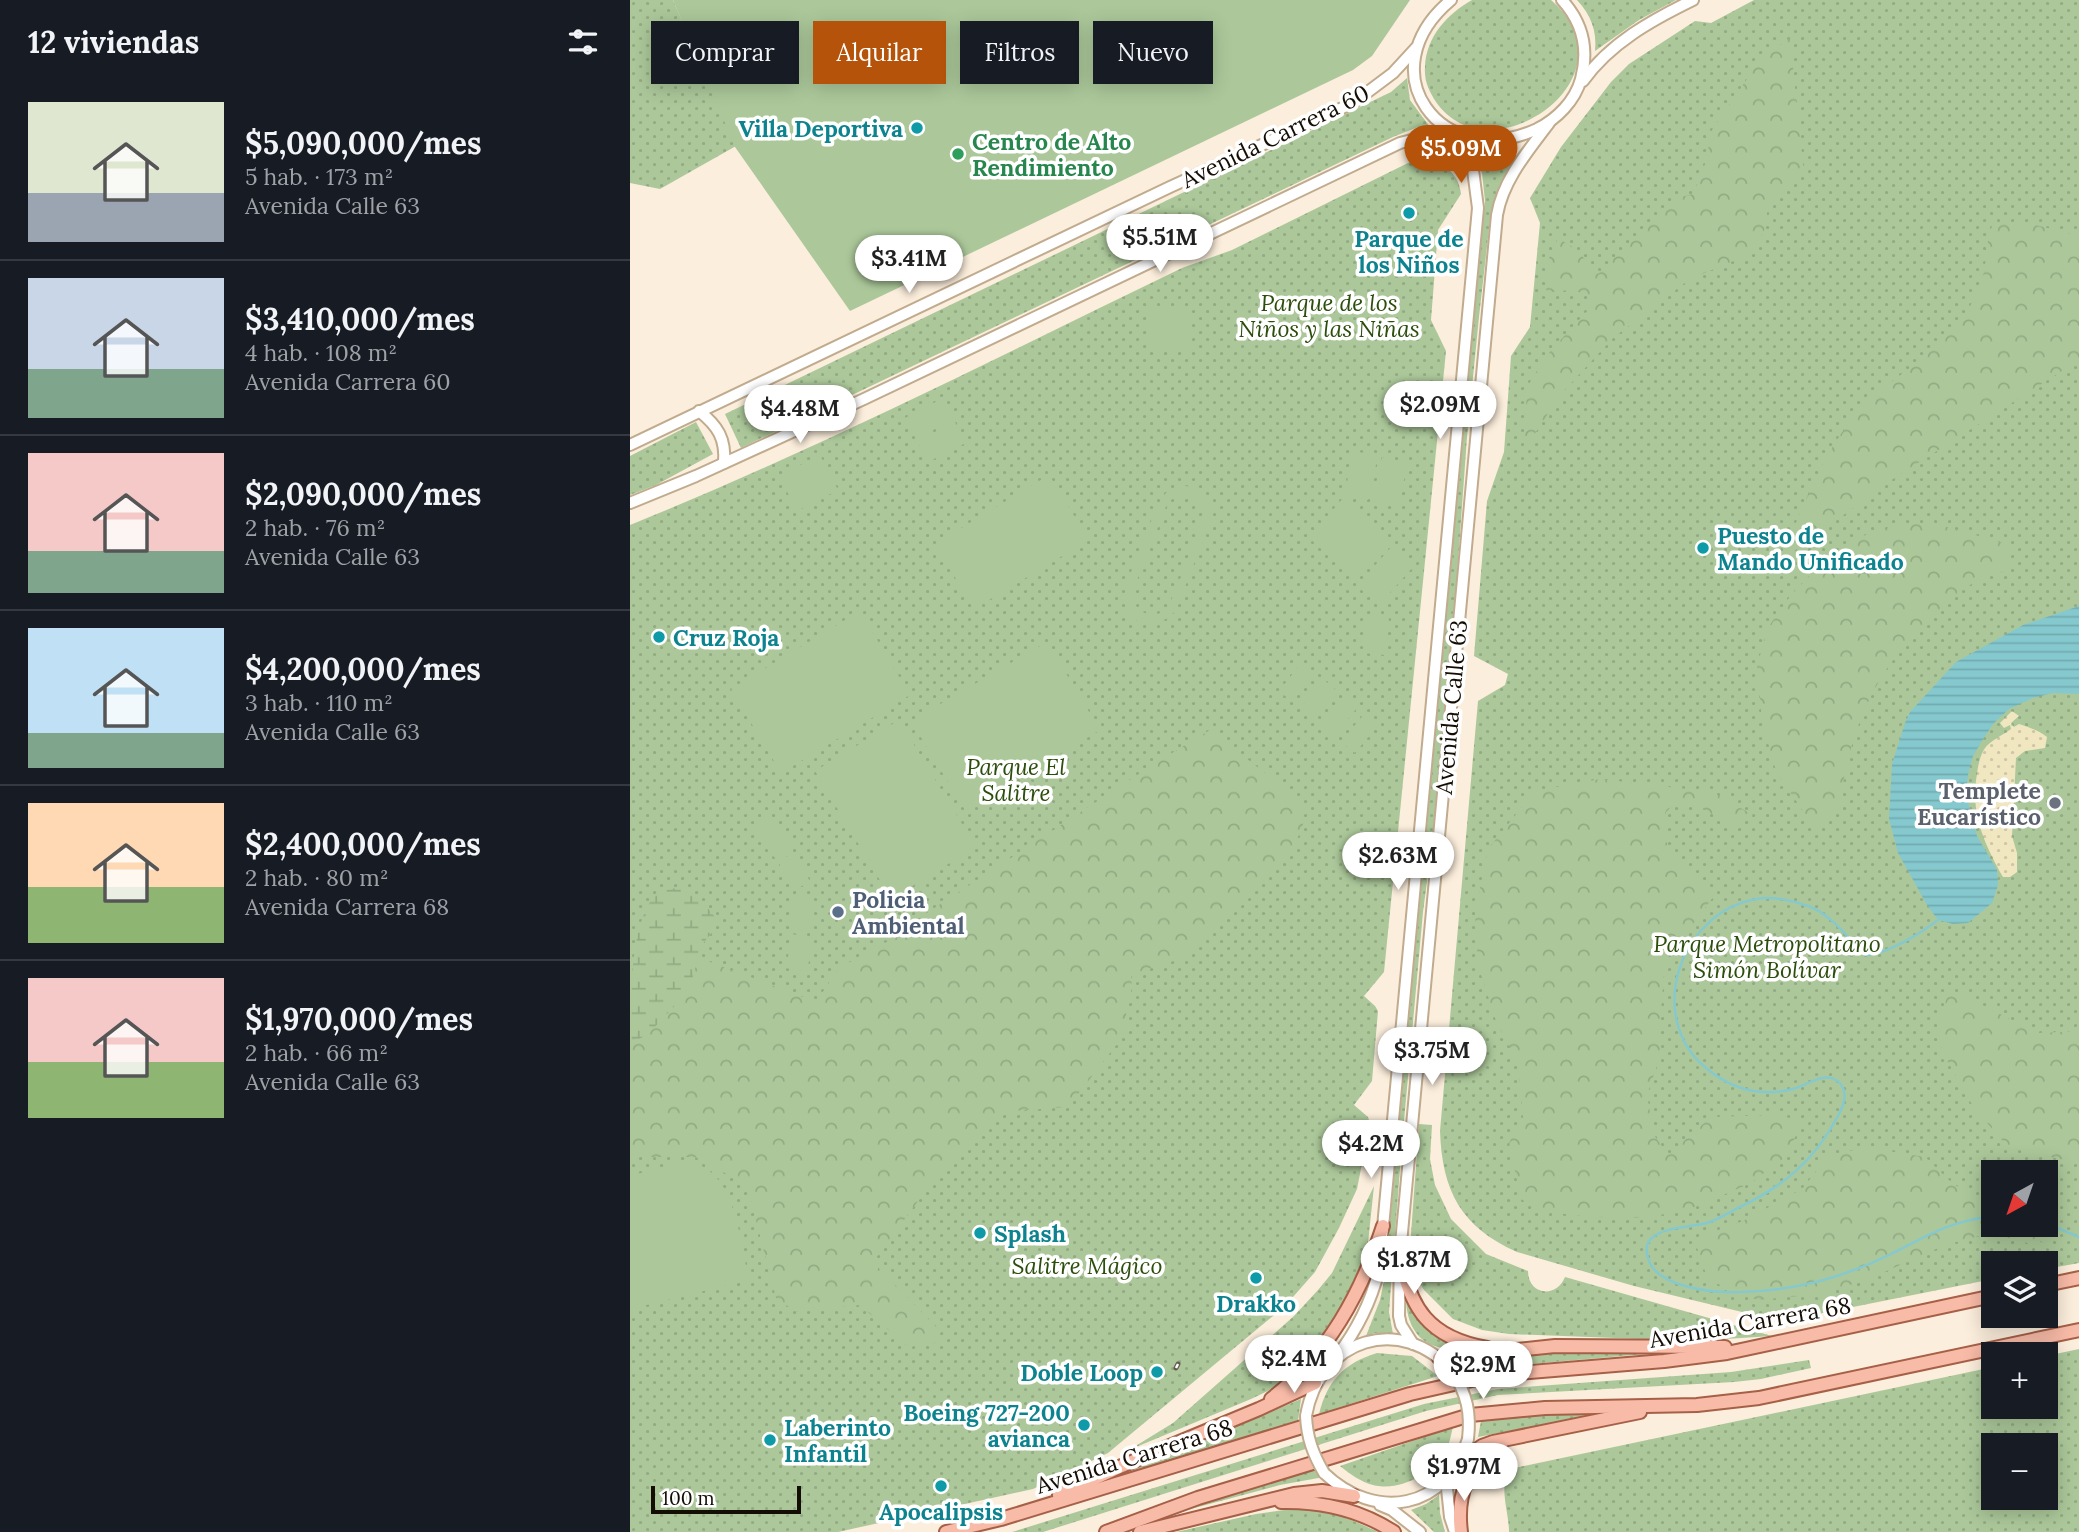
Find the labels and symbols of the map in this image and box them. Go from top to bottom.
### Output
street label: Avenida Carrera 60 [1175,78,1374,195]
place label: Villa Deportiva [738,114,903,143]
marker: Villa Deportiva [909,120,925,136]
pin: $5.09M [1404,125,1518,185]
place label: Centro de Alto Rendimiento [972,127,1131,182]
marker: Centro de Alto Rendimiento [950,146,966,162]
marker: Parque de los Niños [1401,205,1417,221]
pin: $5.51M [1103,215,1217,274]
place label: Parque de los Niños [1354,224,1464,279]
pin: $3.41M [852,236,966,295]
park label: Parque de los Niños y las Niñas [1238,288,1420,343]
pin: $2.09M [1383,382,1497,441]
pin: $4.48M [743,386,857,445]
place label: Puesto de Mando Unificado [1717,521,1904,576]
marker: Puesto de Mando Unificado [1695,540,1711,556]
street label: Avenida Calle 63 [1429,619,1473,796]
place label: Cruz Roja [673,623,779,652]
marker: Cruz Roja [651,629,667,645]
park label: Parque El Salitre [966,752,1066,807]
place label: Templete Eucarístico [1917,776,2041,831]
marker: Templete Eucarístico [2047,795,2063,811]
pin: $2.63M [1341,832,1455,892]
place label: Policia Ambiental [852,885,965,940]
marker: Policia Ambiental [830,904,846,920]
park label: Parque Metropolitano Simón Bolívar [1653,929,1881,984]
pin: $3.75M [1375,1028,1489,1087]
pin: $4.2M [1322,1120,1420,1180]
north arrow [1981,1160,2058,1237]
place label: Splash [994,1219,1066,1248]
marker: Splash [972,1225,988,1241]
pin: $1.87M [1357,1236,1471,1296]
park label: Salitre Mágico [1012,1251,1162,1280]
marker: Drakko [1248,1270,1264,1286]
place label: Drakko [1216,1289,1296,1318]
street label: Avenida Carrera 68 [1646,1290,1853,1354]
pin: $2.4M [1245,1336,1343,1395]
pin: $2.9M [1434,1342,1532,1401]
place label: Doble Loop [1020,1358,1143,1387]
marker: Doble Loop [1149,1364,1165,1380]
place label: Boeing 727-200 avianca [903,1398,1070,1453]
street label: Avenida Carrera 68 [1031,1412,1236,1500]
place label: Laberinto Infantil [784,1413,891,1468]
marker: Boeing 727-200 avianca [1076,1417,1092,1433]
marker: Laberinto Infantil [762,1432,778,1448]
pin: $1.97M [1407,1444,1521,1503]
marker: Apocalipsis [933,1478,949,1494]
scale bar [651,1483,802,1515]
place label: Apocalipsis [879,1497,1003,1526]

